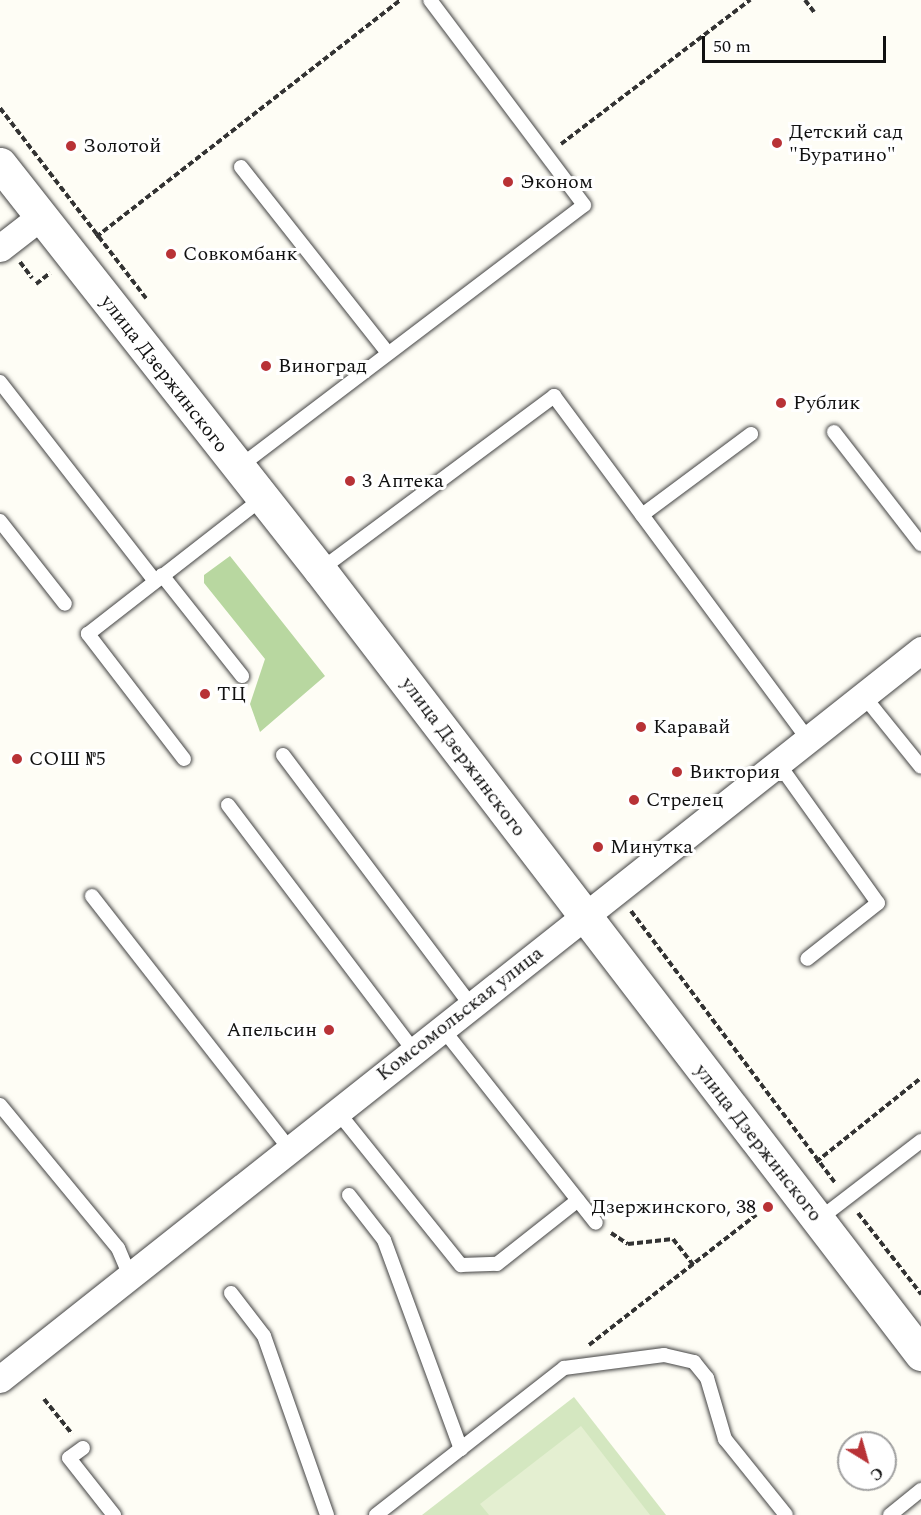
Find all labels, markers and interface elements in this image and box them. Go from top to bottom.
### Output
scale bar [705,24,890,62]
text: 50 m [713,33,751,60]
place label: Детский сад "Буратино" [789,120,903,167]
place label: Золотой [83,134,161,158]
marker: Детский сад "Буратино" [770,136,784,150]
marker: Золотой [64,139,78,153]
place label: Эконом [520,170,593,194]
marker: Эконом [501,175,515,189]
place label: Совкомбанк [183,242,298,266]
marker: Совкомбанк [164,247,178,261]
street label: улица Дзержинского [95,290,233,458]
place label: Виноград [278,354,367,378]
marker: Виноград [259,359,273,373]
place label: Рублик [793,391,860,415]
marker: Рублик [774,396,788,410]
place label: 3 Аптека [362,469,444,493]
marker: 3 Аптека [343,474,357,488]
street label: улица Дзержинского [395,672,531,842]
place label: ТЦ [217,682,246,706]
marker: ТЦ [198,687,212,701]
place label: Каравай [653,715,730,739]
marker: Каравай [634,720,648,734]
place label: СОШ №5 [29,747,106,771]
marker: СОШ №5 [10,752,24,766]
place label: Виктория [689,760,780,784]
marker: Виктория [670,765,684,779]
place label: Стрелец [646,788,723,812]
marker: Стрелец [627,793,641,807]
place label: Минутка [610,835,693,859]
marker: Минутка [591,840,605,854]
street label: Комсомольская улица [372,942,548,1086]
place label: Апельсин [227,1018,317,1042]
marker: Апельсин [322,1023,336,1037]
street label: улица Дзержинского [689,1059,827,1227]
place label: Дзержинского, 38 [592,1195,756,1219]
marker: Дзержинского, 38 [761,1200,775,1214]
north arrow [837,1431,897,1491]
text: С [865,1461,888,1487]

